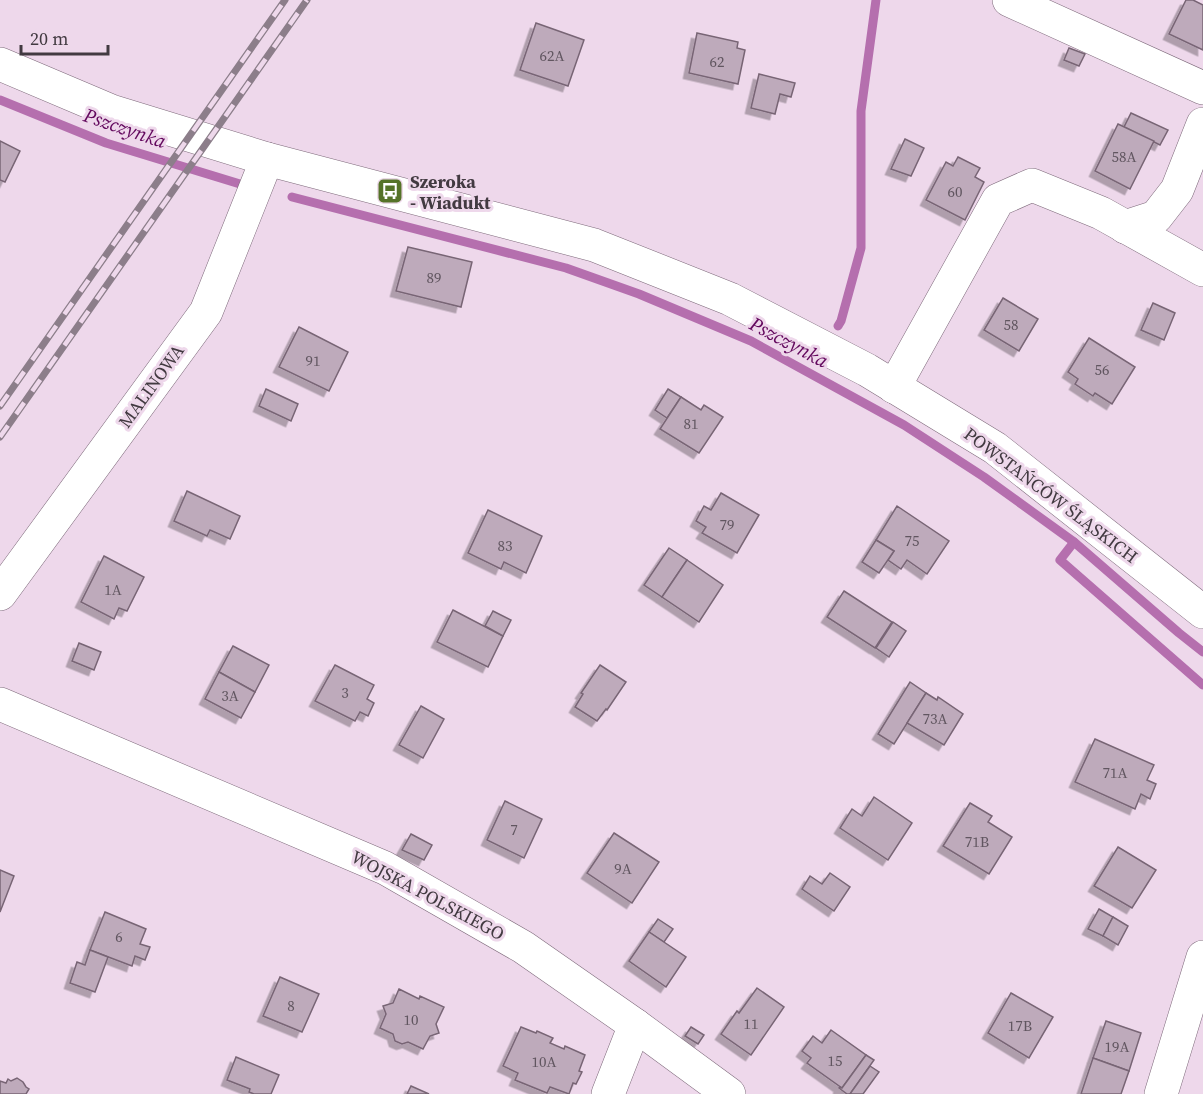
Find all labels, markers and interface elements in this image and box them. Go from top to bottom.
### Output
scale bar [21,18,108,56]
text: 20 m [30,26,68,51]
house number: 62A [540,45,565,66]
house number: 62 [709,51,725,72]
water label: Pszczynka [79,101,170,155]
house number: 58A [1112,146,1137,167]
place label: Szeroka - Wiadukt [410,169,491,215]
bus stop icon: Szeroka - Wiadukt [375,176,405,206]
house number: 60 [947,181,963,202]
house number: 89 [426,267,442,288]
water label: Pszczynka [744,309,834,375]
house number: 58 [1003,314,1019,335]
street label: MALINOWA [112,339,190,433]
house number: 91 [305,350,321,371]
house number: 56 [1094,359,1110,380]
house number: 81 [683,413,699,434]
street label: POWSTAŃCÓW ŚLĄSKICH [959,421,1143,569]
house number: 79 [719,514,735,535]
house number: 75 [904,530,920,551]
house number: 83 [497,535,513,556]
house number: 1A [104,579,122,600]
house number: 3 [341,682,349,703]
house number: 3A [221,685,239,706]
house number: 73A [923,708,948,729]
house number: 71A [1103,762,1128,783]
house number: 7 [510,819,518,840]
house number: 71B [965,831,989,852]
street label: WOJSKA POLSKIEGO [347,844,509,946]
house number: 9A [614,858,632,879]
house number: 6 [115,926,123,947]
house number: 8 [287,995,295,1016]
house number: 10 [403,1009,419,1030]
house number: 11 [743,1013,759,1034]
house number: 17B [1008,1015,1032,1036]
house number: 19A [1105,1036,1130,1057]
house number: 15 [827,1050,843,1071]
house number: 10A [532,1051,557,1072]

